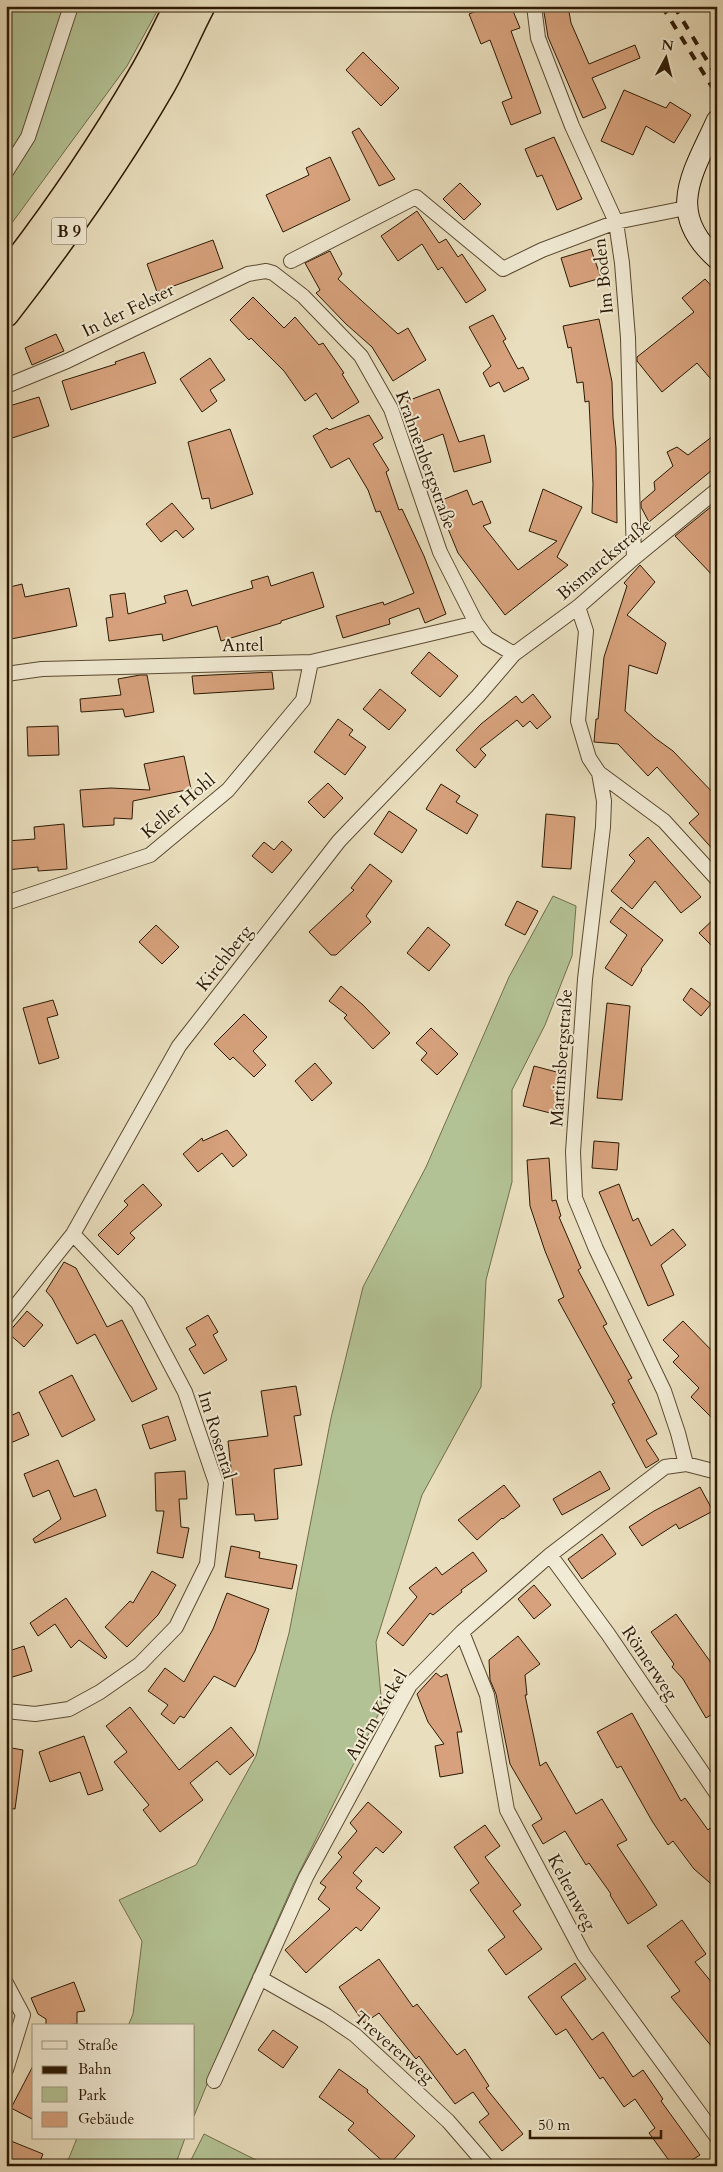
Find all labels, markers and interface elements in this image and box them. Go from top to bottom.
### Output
north arrow [640,32,690,82]
text: N [660,35,675,56]
road number: B 9 [52,218,86,245]
street label: Im Boden [587,236,620,315]
street label: In der Felster [78,277,179,344]
street label: Krahnenbergstraße [389,387,462,533]
street label: Bismarckstraße [552,513,657,606]
street label: Antel [222,633,264,658]
street label: Keller Hohl [136,768,221,845]
street label: Kirchberg [191,919,259,997]
street label: Martinsbergstraße [544,988,579,1128]
street label: Im Rosental [191,1388,242,1483]
street label: Römerweg [615,1621,684,1706]
street label: Auf'm Kickel [340,1665,413,1765]
street label: Keltenweg [541,1850,602,1936]
street label: Trevererweg [348,2005,440,2090]
legend [32,2024,195,2140]
text: Straße [78,2035,118,2055]
text: Bahn [78,2059,112,2079]
text: Park [78,2085,107,2105]
scale bar [530,2107,662,2139]
text: Gebäude [78,2109,135,2129]
text: 50 m [538,2115,570,2135]

